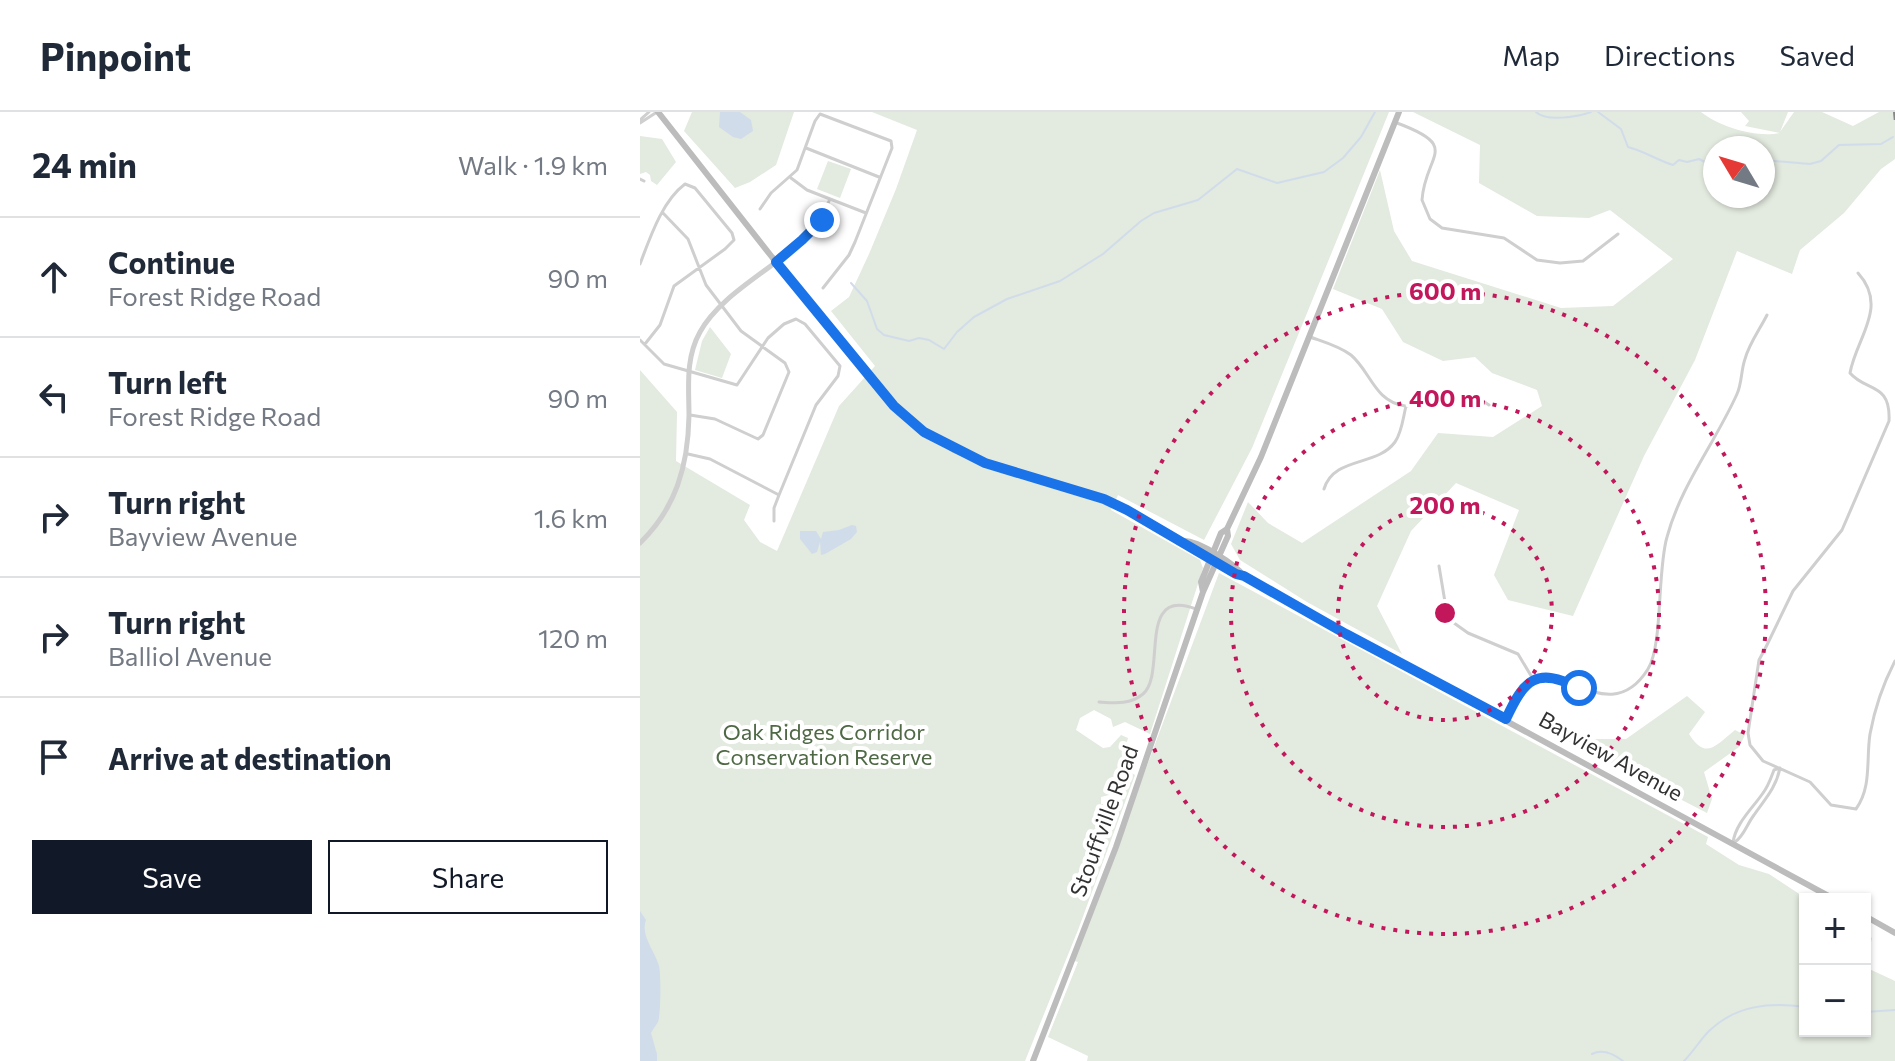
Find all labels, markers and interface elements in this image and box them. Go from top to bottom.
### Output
text: Pinpoint [40,32,191,79]
text: Map [1502,38,1560,72]
text: Directions [1604,38,1735,72]
text: Saved [1779,38,1855,72]
north arrow [1703,136,1775,208]
text: 24 min [32,143,137,185]
text: Walk · 1.9 km [458,149,608,180]
route end [804,202,840,238]
text: Continue [108,243,235,280]
icon: ahead [32,255,76,299]
text: 90 m [548,262,608,293]
text: 600 m [1409,276,1481,305]
text: Forest Ridge Road [108,280,321,311]
text: Turn left [108,363,227,400]
icon: left [32,375,76,419]
text: 90 m [548,382,608,413]
text: 400 m [1409,383,1481,412]
text: Forest Ridge Road [108,400,321,431]
text: Turn right [108,483,245,520]
text: 200 m [1410,490,1480,519]
icon: right [32,495,76,539]
text: 1.6 km [534,502,608,533]
text: Bayview Avenue [108,520,297,551]
centre of rings [1431,599,1459,627]
text: Turn right [108,603,245,640]
icon: right [32,615,76,659]
text: 120 m [538,622,608,653]
text: Balliol Avenue [108,640,272,671]
route start [1561,670,1597,706]
street label: Bayview Avenue [1535,705,1688,806]
park label: Oak Ridges Corridor Conservation Reserve [716,718,932,770]
icon: arrive [32,735,76,779]
text: Arrive at destination [108,739,392,776]
street label: Stouffville Road [1064,741,1143,900]
button: Save [32,840,312,914]
button: Share [328,840,608,914]
map controls [1799,893,1871,1037]
button: + [1799,893,1871,965]
button: − [1799,965,1871,1037]

